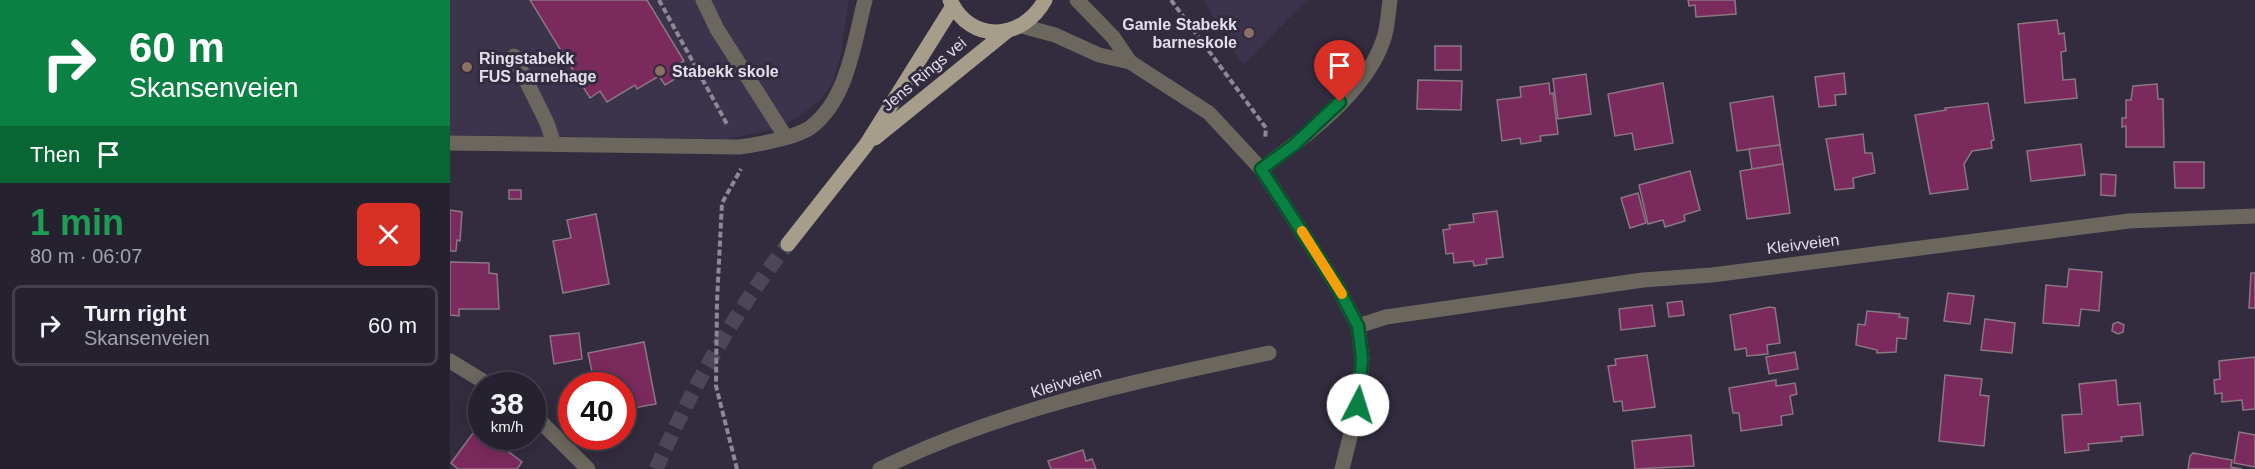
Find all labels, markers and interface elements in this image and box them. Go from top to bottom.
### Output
place label: Gamle Stabekk barneskole [1122,16,1237,51]
icon: right [30,24,108,102]
text: 60 m [129,24,225,71]
marker: Gamle Stabekk barneskole [1242,26,1256,40]
street label: Jens Rings vei [879,34,969,114]
pin [1314,40,1365,102]
icon: arrive [1323,49,1356,82]
place label: Ringstabekk FUS barnehage [479,50,596,85]
marker: Ringstabekk FUS barnehage [460,60,474,74]
place label: Stabekk skole [672,63,779,80]
marker: Stabekk skole [653,64,667,78]
text: Skansenveien [129,73,299,103]
icon: arrive [92,138,125,171]
text: Then [30,142,80,167]
text: 1 min [30,202,124,243]
button: close [357,203,420,266]
street label: Kleivveien [1766,231,1840,257]
text: 80 m · 06:07 [30,245,142,267]
text: Turn right [84,301,186,326]
icon: right [33,309,66,342]
text: 60 m [368,313,417,338]
text: Skansenveien [84,327,210,349]
street label: Kleivveien [1029,363,1103,401]
speed limit sign: 40 [558,372,636,450]
position arrow [1326,373,1390,437]
text: 38 [490,387,524,420]
text: km/h [491,418,523,435]

